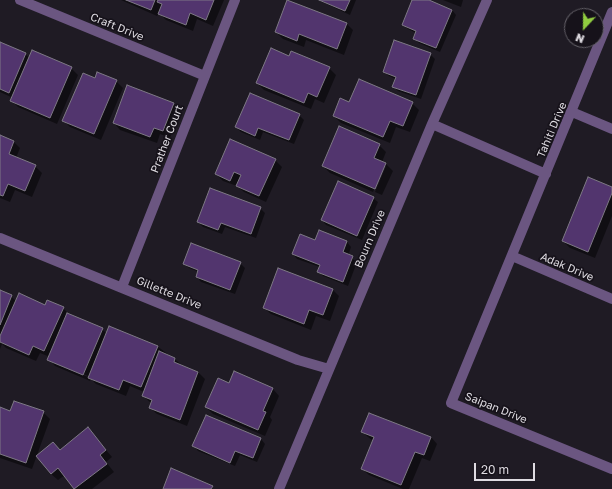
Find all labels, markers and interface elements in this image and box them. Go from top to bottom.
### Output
north arrow [564,8,604,48]
street label: Craft Drive [88,10,146,44]
text: N [573,31,586,46]
street label: Tahiti Drive [534,100,570,160]
street label: Prather Court [148,103,186,175]
street label: Bourn Drive [352,208,388,270]
street label: Adak Drive [538,250,596,284]
street label: Gillette Drive [134,274,204,312]
street label: Saipan Drive [463,390,529,426]
scale bar [476,455,537,481]
text: 20 m [481,462,509,477]

